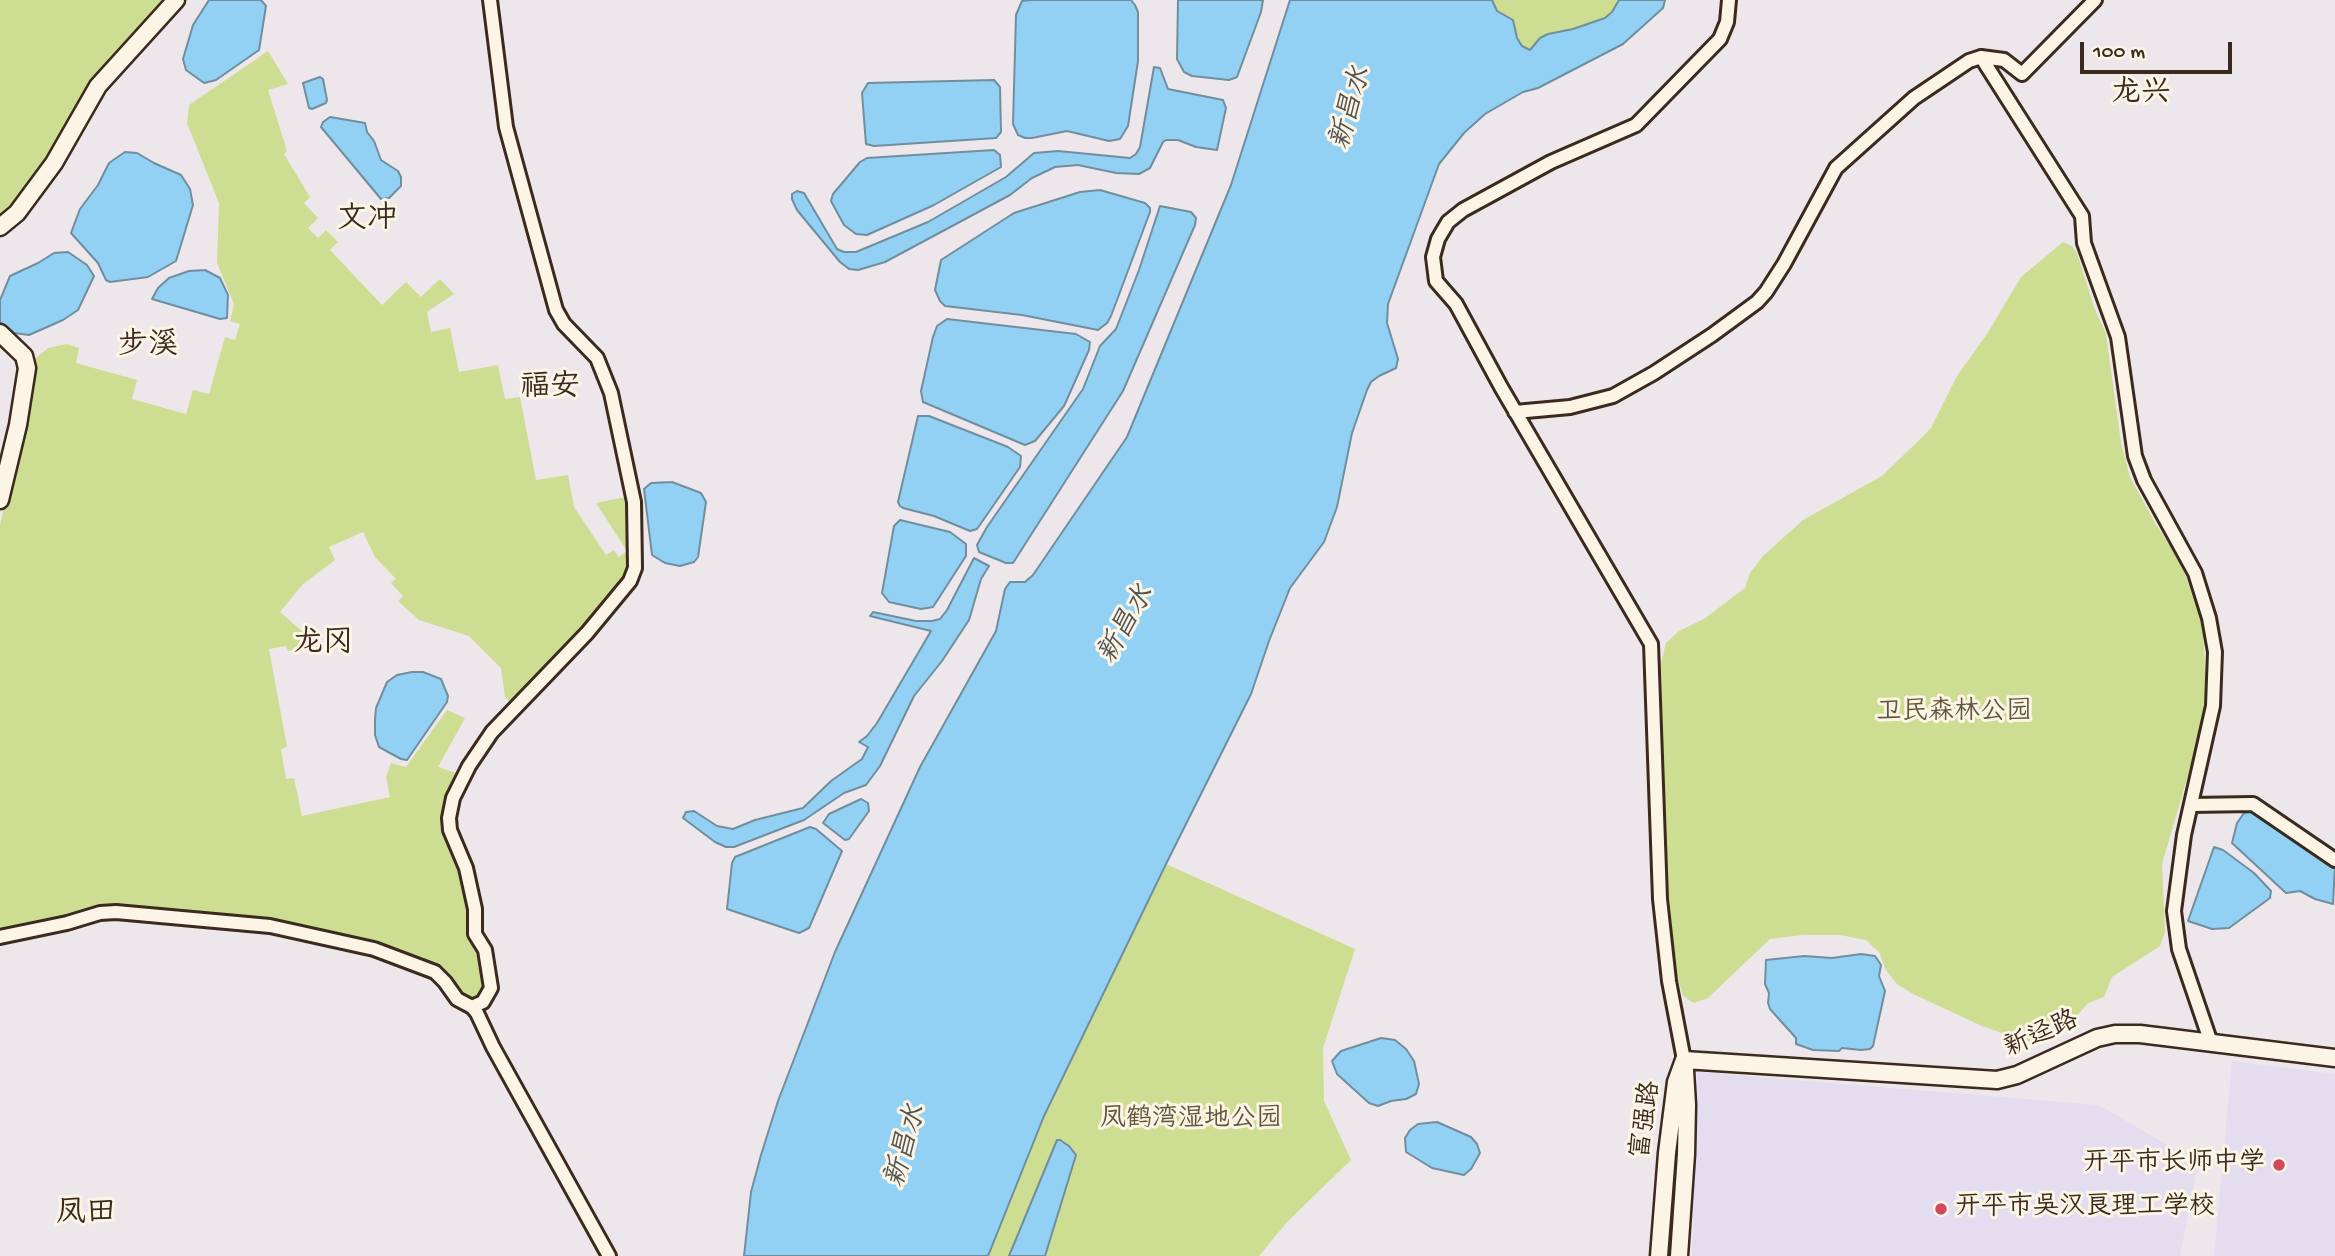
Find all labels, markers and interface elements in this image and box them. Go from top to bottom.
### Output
scale bar [2083,28,2235,72]
text: 100 m [2093,41,2145,66]
water label: 新昌水 [1325,64,1381,154]
district label: 龙兴 [2111,77,2171,113]
district label: 文冲 [337,203,397,239]
district label: 步溪 [118,329,178,365]
district label: 福安 [520,371,580,407]
water label: 新昌水 [1092,581,1164,671]
district label: 龙冈 [293,627,353,663]
park label: 卫民森林公园 [1876,698,2032,730]
street label: 新迳路 [2000,1006,2084,1066]
street label: 富强路 [1627,1079,1669,1161]
water label: 新昌水 [880,1102,936,1192]
park label: 凤鹤湾湿地公园 [1100,1105,1282,1137]
place label: 开平市长师中学 [2083,1149,2265,1181]
marker: 开平市长师中学 [2271,1157,2287,1173]
place label: 开平市吴汉良理工学校 [1955,1193,2215,1225]
district label: 凤田 [56,1197,116,1233]
marker: 开平市吴汉良理工学校 [1933,1201,1949,1217]

